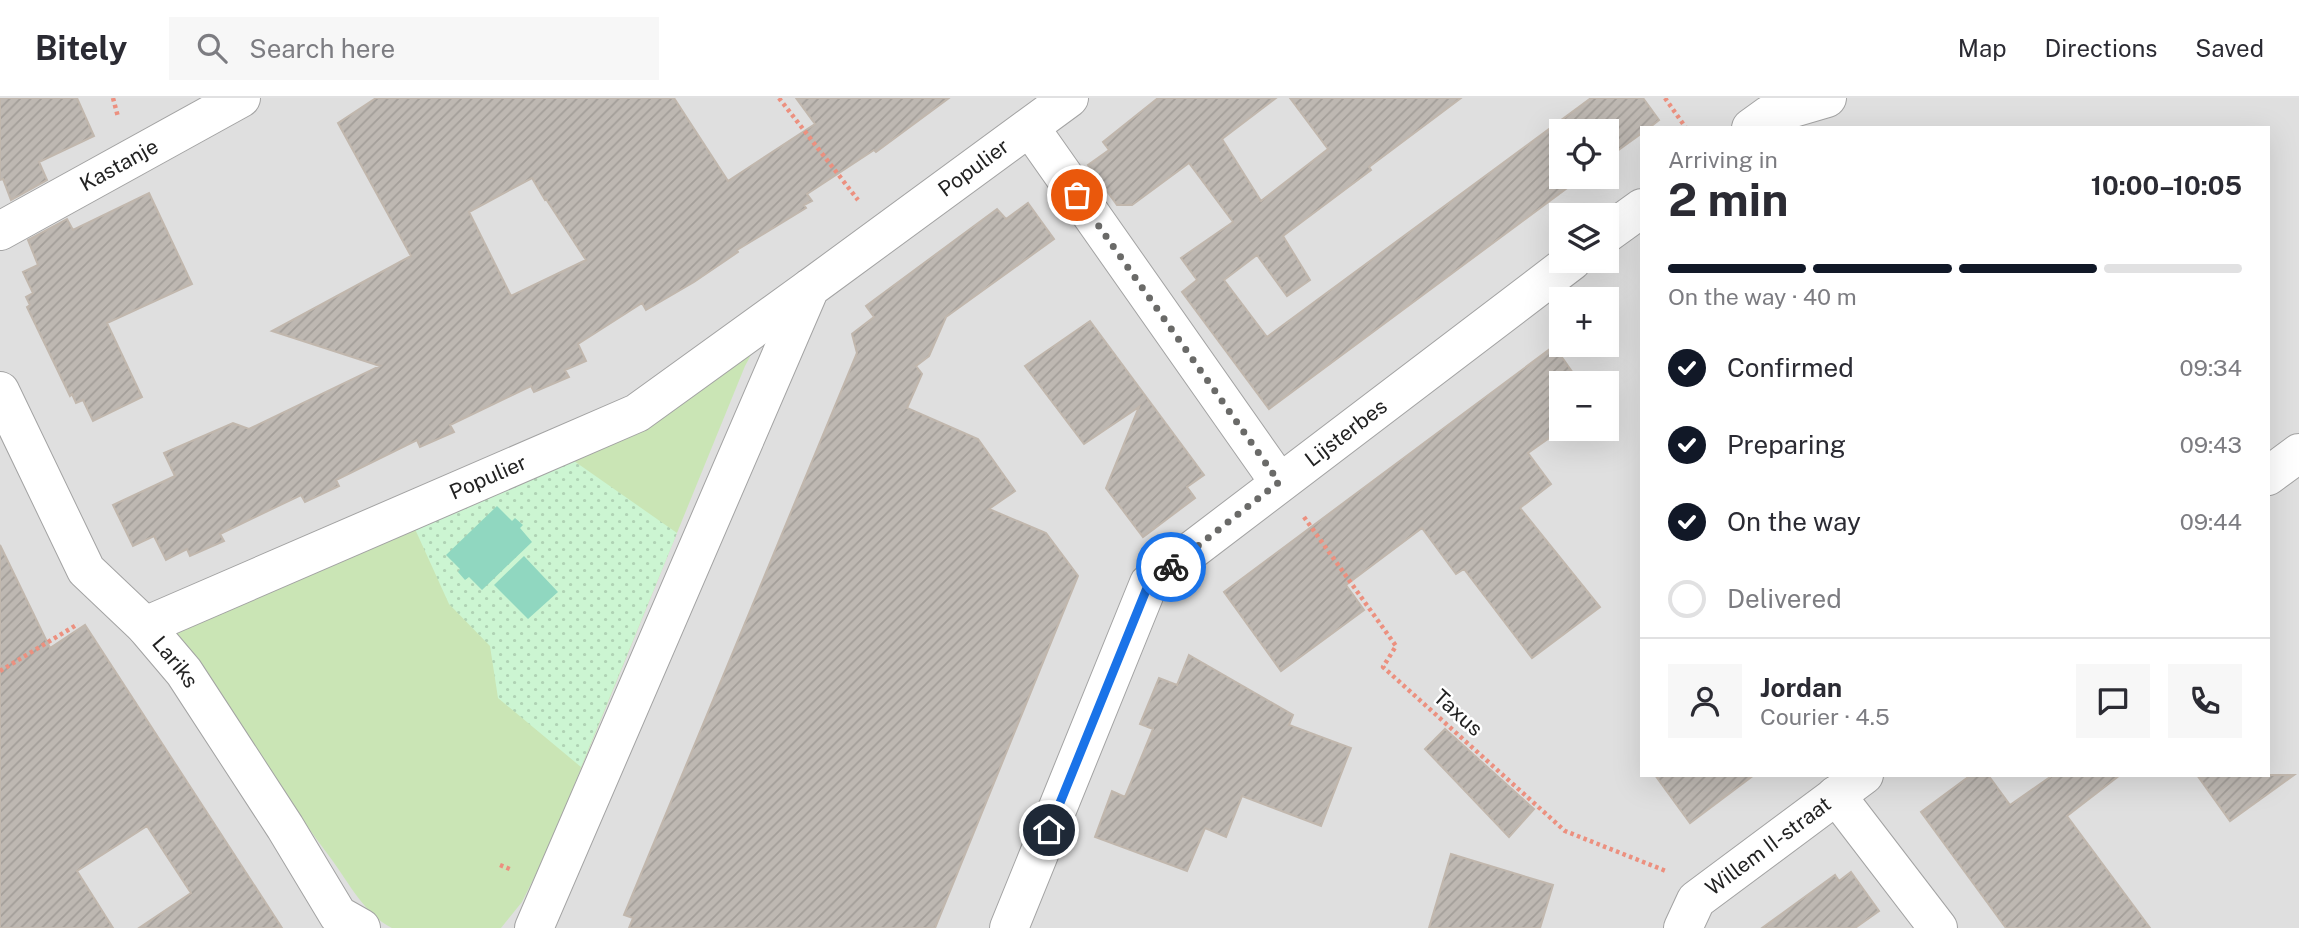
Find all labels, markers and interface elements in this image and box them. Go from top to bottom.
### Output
search box [169,17,659,80]
text: Bitely [35,29,127,67]
icon: search [193,29,231,67]
text: Search here [249,33,395,64]
text: Map [1958,34,2007,62]
text: Directions [2045,34,2157,62]
text: Saved [2195,34,2264,62]
map controls [1549,119,1619,441]
button: locate [1549,119,1619,189]
street label: Kastanje [75,133,162,196]
street label: Populier [933,133,1014,202]
text: Arriving in [1668,146,1778,173]
pin [1047,165,1107,225]
text: 10:00–10:05 [2091,170,2242,201]
text: 2 min [1668,172,1788,226]
icon: bag [1058,176,1096,214]
button: layers [1549,203,1619,273]
text: On the way · 40 m [1668,283,1857,310]
button: + [1549,287,1619,357]
icon: check [1668,349,1706,387]
text: Confirmed [1727,352,1854,383]
text: 09:34 [2180,354,2242,381]
button: − [1549,371,1619,441]
street label: Lijsterbes [1300,393,1392,472]
icon: check [1668,426,1706,464]
text: Preparing [1727,429,1846,460]
text: 09:43 [2180,431,2242,458]
street label: Populier [446,449,530,505]
icon: check [1668,503,1706,541]
text: On the way [1727,506,1861,537]
text: 09:44 [2180,508,2242,535]
courier [1136,532,1206,602]
icon: bike [1152,548,1190,586]
text: Delivered [1727,583,1842,614]
street label: Lariks [147,631,204,692]
button: person [1668,664,1742,738]
button: chat [2076,664,2150,738]
button: phone [2168,664,2242,738]
text: Jordan [1760,672,1842,703]
street label: Taxus [1429,684,1488,741]
text: Courier · 4.5 [1760,703,1890,730]
street label: Willem II-straat [1700,791,1836,901]
pin [1019,800,1079,860]
icon: home [1030,811,1068,849]

